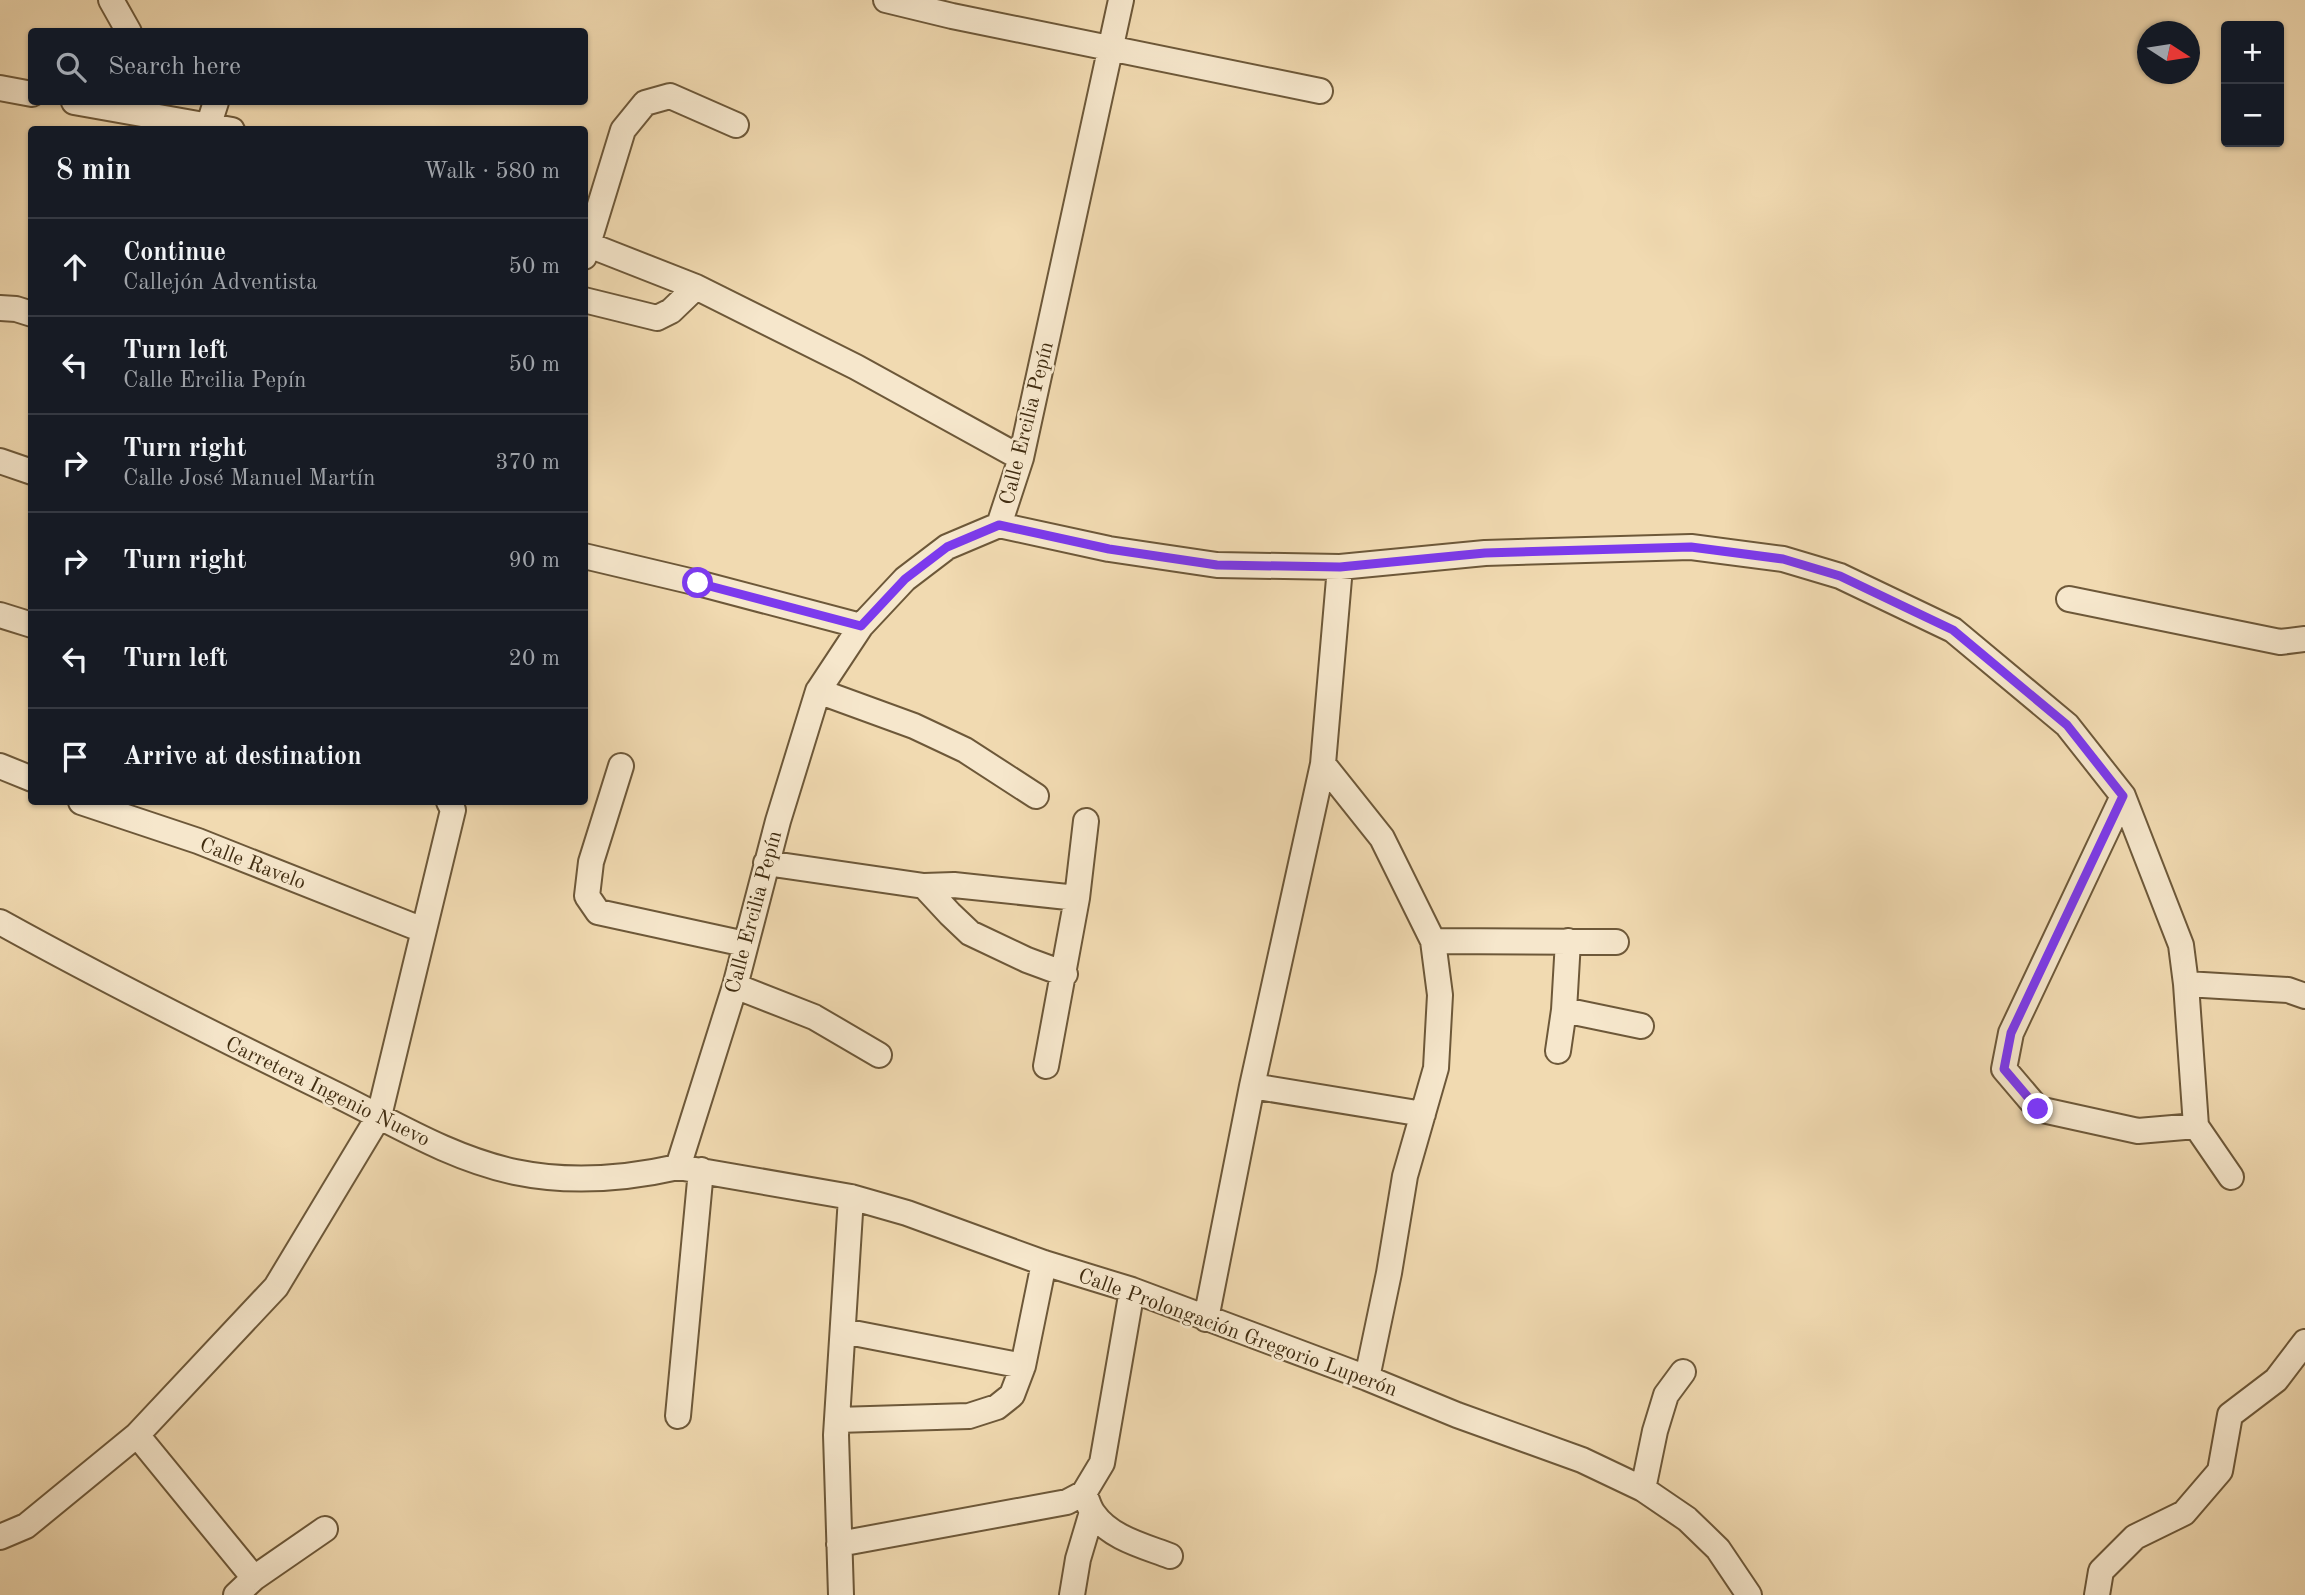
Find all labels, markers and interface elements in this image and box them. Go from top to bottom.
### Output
north arrow [2137,21,2200,84]
map controls [2221,21,2284,147]
button: + [2221,21,2284,84]
search box [28,28,588,105]
icon: search [52,48,90,86]
text: Search here [108,54,241,80]
button: − [2221,84,2284,147]
text: 8 min [56,156,131,186]
text: Walk · 580 m [424,160,560,183]
text: Continue [123,240,226,266]
icon: ahead [56,248,94,286]
text: 50 m [509,255,560,278]
text: Callejón Adventista [123,271,318,294]
text: Turn left [123,338,228,364]
street label: Calle Ercilia Pepín [997,340,1058,507]
icon: left [56,346,94,384]
text: 50 m [509,353,560,376]
text: Calle Ercilia Pepín [123,369,307,392]
text: Turn right [123,436,246,462]
icon: right [56,444,94,482]
text: 370 m [495,451,560,474]
text: Calle José Manuel Martín [123,467,375,490]
icon: right [56,542,94,580]
text: Turn right [123,548,246,574]
text: 90 m [509,549,560,572]
route start [682,567,713,598]
icon: left [56,640,94,678]
text: Turn left [123,646,228,672]
text: 20 m [509,647,560,670]
icon: arrive [56,738,94,776]
text: Arrive at destination [123,744,362,770]
street label: Calle Ercilia Pepín [723,829,786,996]
street label: Calle Ravelo [196,835,308,894]
street label: Carretera Ingenio Nuevo [222,1034,433,1151]
route end [2022,1093,2053,1124]
street label: Calle Prolongación Gregorio Luperón [1075,1266,1400,1401]

